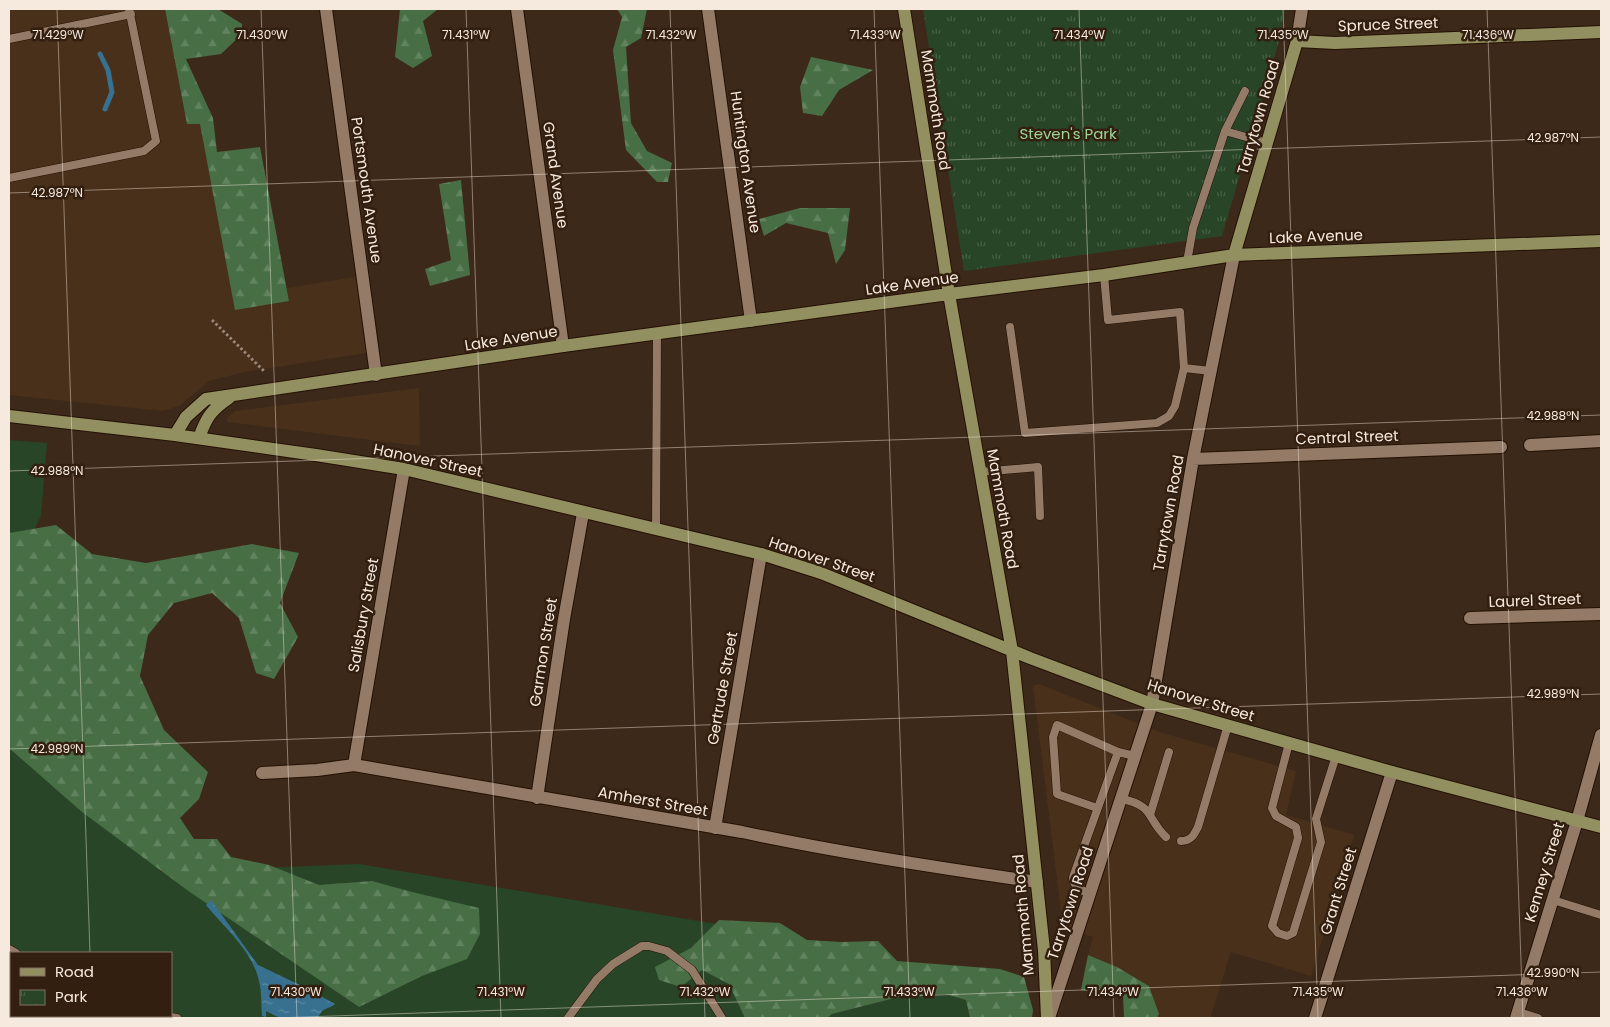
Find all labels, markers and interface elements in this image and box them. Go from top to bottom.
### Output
street label: Spruce Street [1337,12,1439,36]
text: 71.429°W [32,26,84,43]
text: 71.430°W [236,26,288,43]
text: 71.431°W [442,26,490,43]
text: 71.432°W [645,26,697,43]
text: 71.433°W [849,26,901,43]
text: 71.434°W [1053,26,1105,43]
text: 71.435°W [1257,26,1309,43]
text: 71.436°W [1462,26,1514,43]
street label: Mammoth Road [916,48,956,172]
street label: Tarrytown Road [1232,57,1284,177]
street label: Huntington Avenue [726,90,766,234]
street label: Portsmouth Avenue [346,116,388,264]
street label: Grand Avenue [538,120,574,230]
park label: Steven's Park [1019,123,1117,144]
text: 42.987°N [1527,129,1579,146]
text: 42.987°N [31,184,83,201]
street label: Lake Avenue [1269,224,1363,248]
street label: Lake Avenue [864,266,960,300]
street label: Lake Avenue [463,320,559,356]
text: 42.988°N [1526,407,1580,424]
street label: Central Street [1295,425,1399,449]
street label: Hanover Street [372,438,484,482]
street label: Mammoth Road [982,447,1024,571]
street label: Tarrytown Road [1147,453,1189,573]
text: 42.988°N [30,462,84,479]
street label: Hanover Street [766,531,878,587]
street label: Salisbury Street [343,556,383,674]
street label: Laurel Street [1488,588,1582,612]
street label: Garmon Street [524,596,562,708]
street label: Gertrude Street [702,630,742,746]
street label: Hanover Street [1145,674,1257,726]
text: 42.989°N [1526,685,1580,702]
text: 42.989°N [30,740,84,757]
street label: Amherst Street [596,781,710,821]
street label: Kenney Street [1519,820,1569,924]
street label: Tarrytown Road [1042,844,1098,962]
street label: Grant Street [1315,845,1361,937]
street label: Mammoth Road [1007,854,1039,976]
legend [10,952,172,1017]
text: Road [55,961,94,982]
text: 42.990°N [1527,964,1579,981]
text: 71.430°W [270,983,322,1000]
text: 71.431°W [477,983,525,1000]
text: 71.432°W [679,983,731,1000]
text: 71.433°W [883,983,935,1000]
text: 71.434°W [1087,983,1139,1000]
text: 71.435°W [1292,983,1344,1000]
text: 71.436°W [1496,983,1548,1000]
text: Park [55,986,87,1007]

